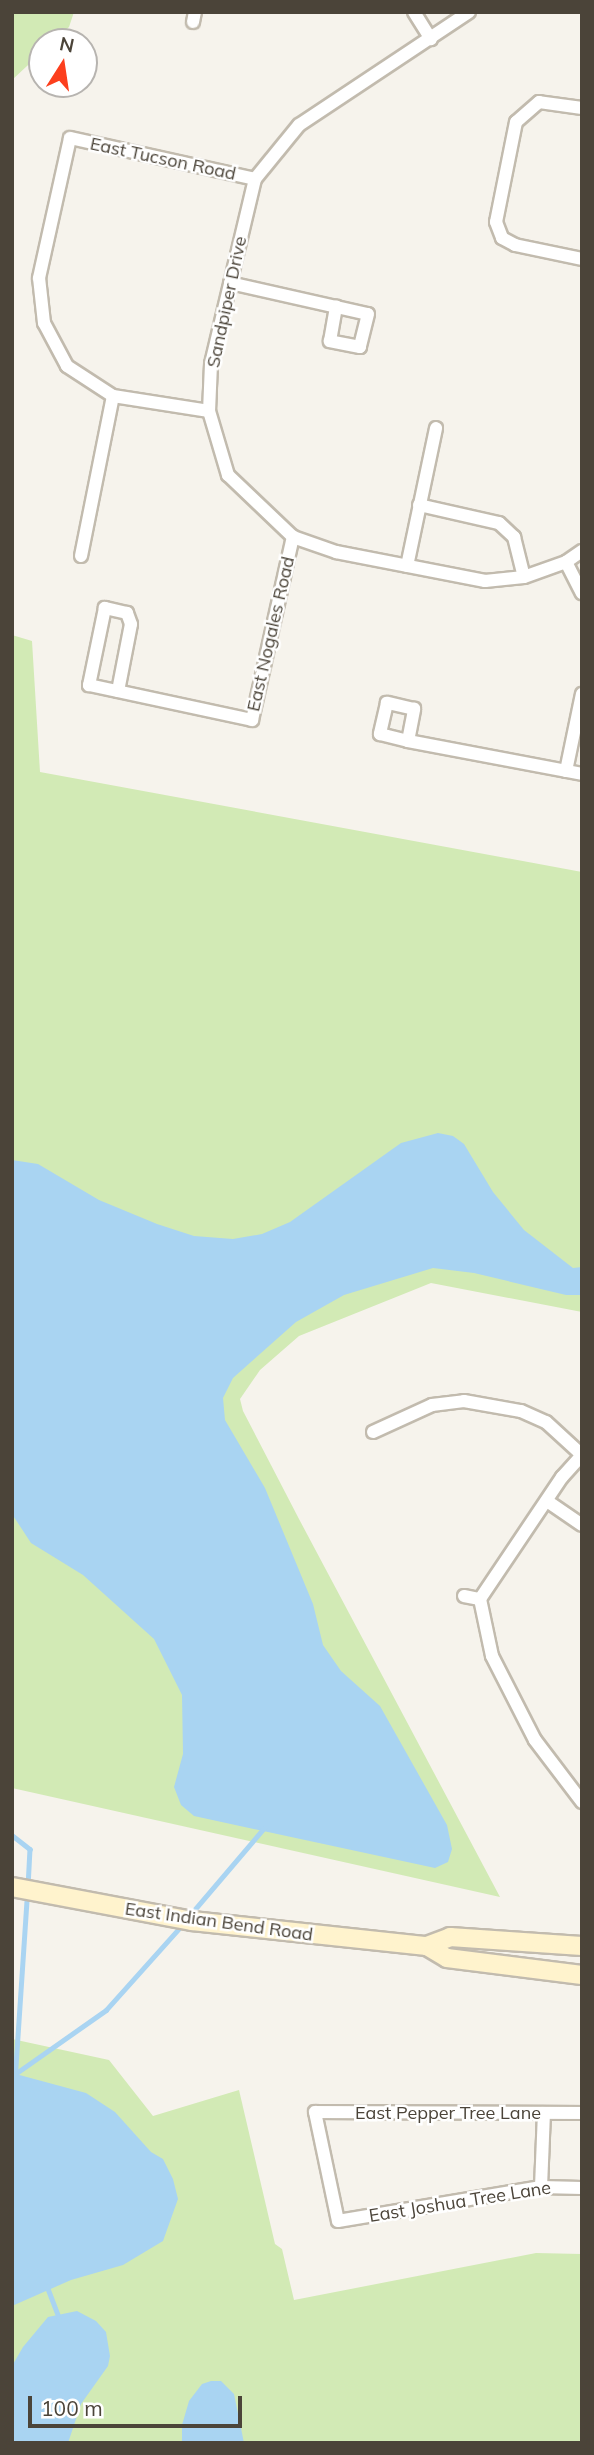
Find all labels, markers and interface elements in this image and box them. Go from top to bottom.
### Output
north arrow [28,28,98,98]
text: N [57,31,76,58]
street label: East Tucson Road [88,133,238,185]
street label: Sandpiper Drive [203,234,251,370]
street label: East Nogales Road [243,554,299,714]
street label: East Indian Bend Road [124,1898,314,1946]
street label: East Pepper Tree Lane [355,2102,541,2124]
street label: East Joshua Tree Lane [368,2177,552,2227]
scale bar [32,2382,245,2426]
text: 100 m [41,2395,103,2421]

